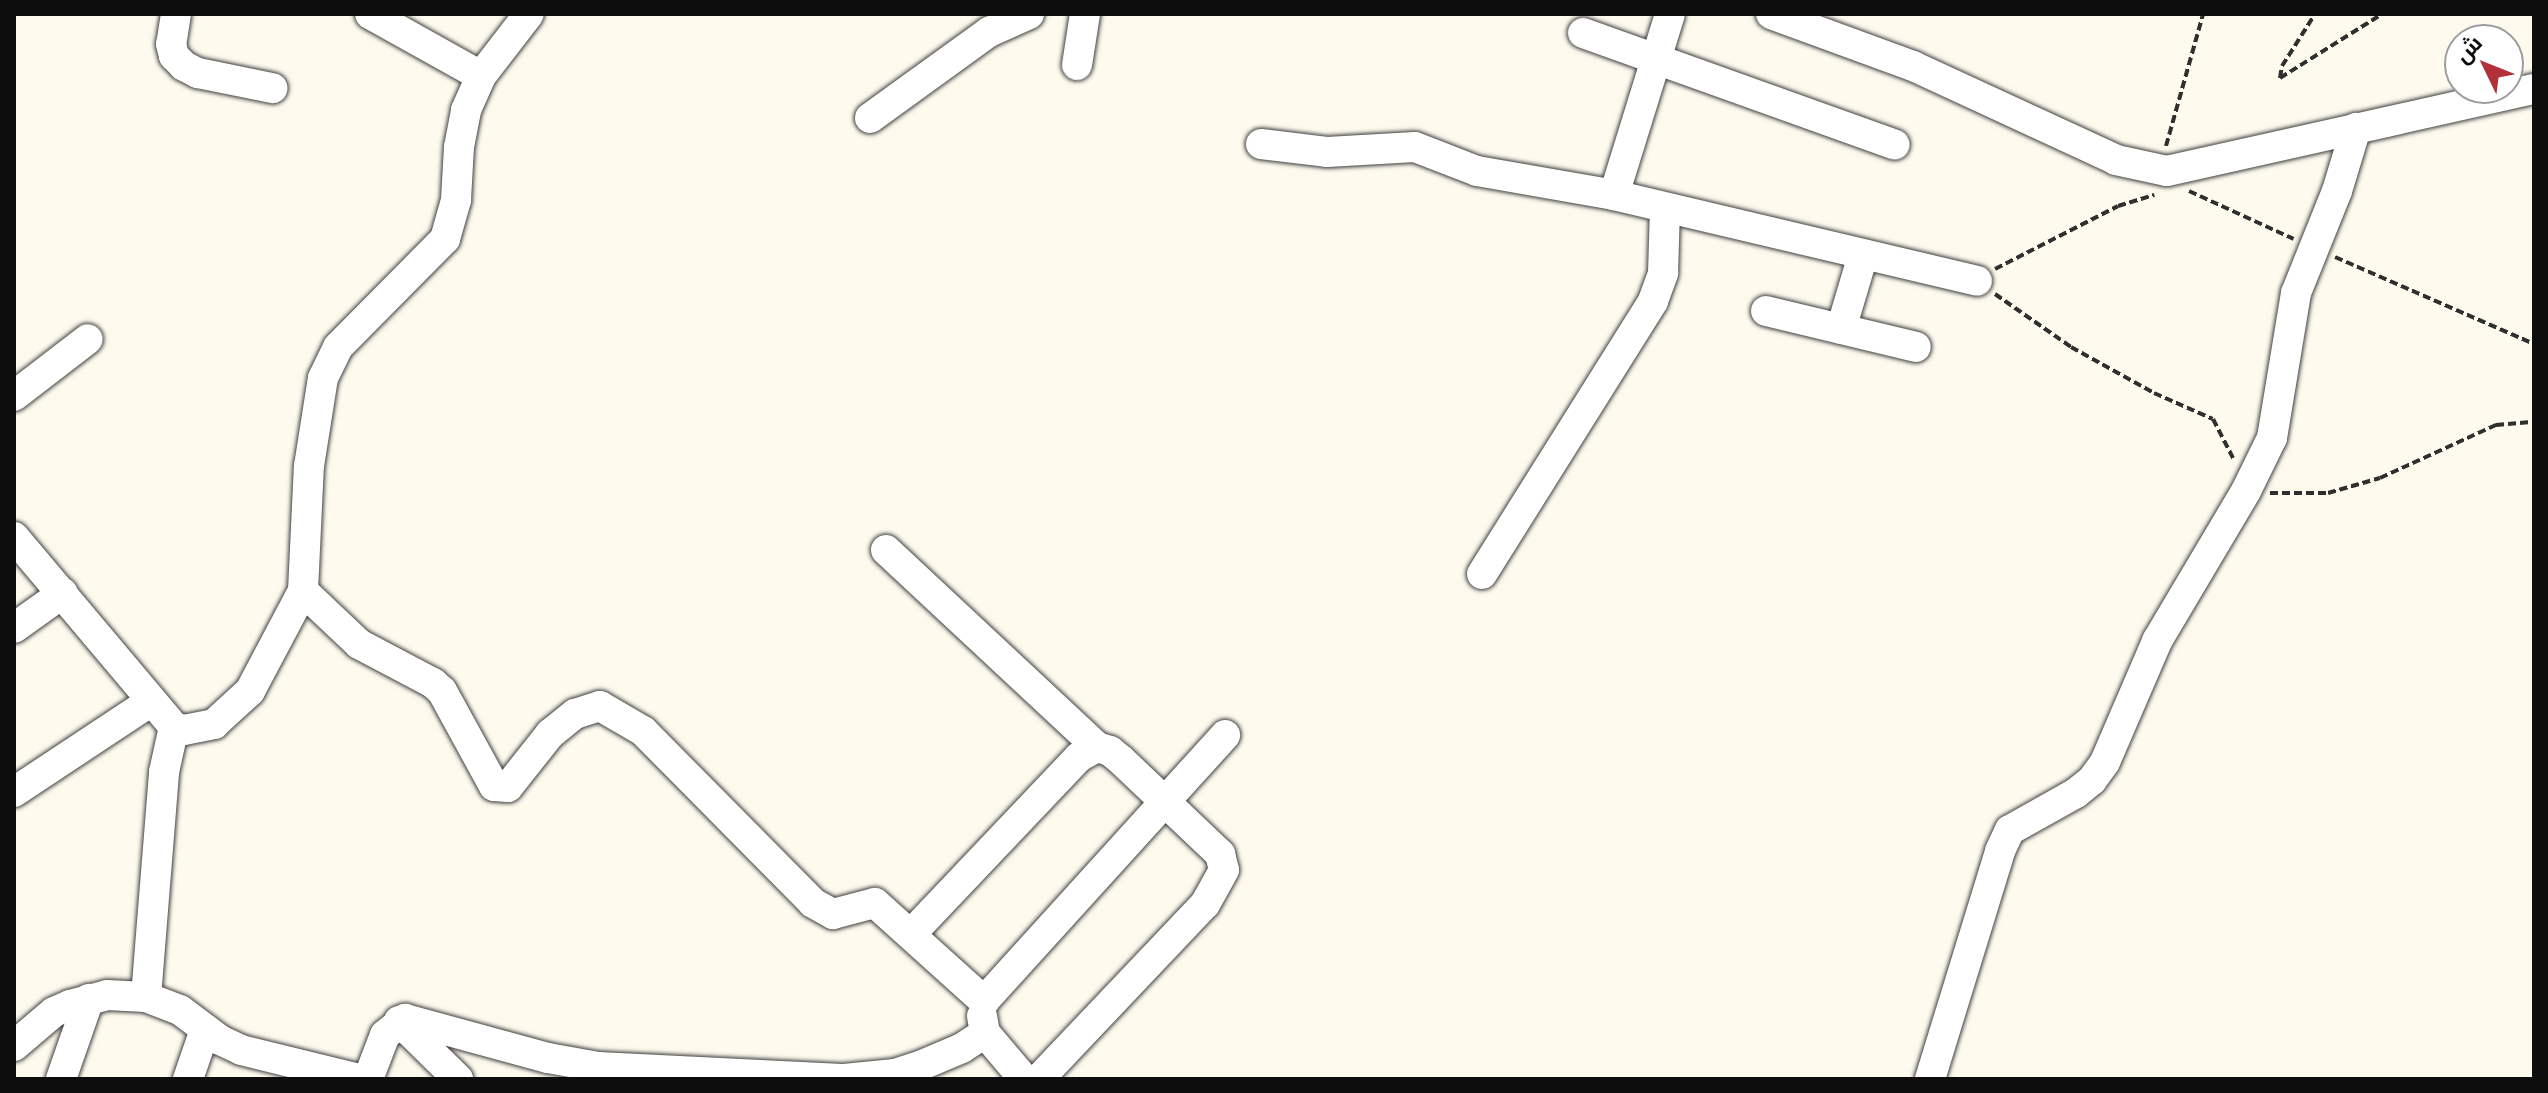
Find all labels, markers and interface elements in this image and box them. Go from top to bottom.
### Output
north arrow [2444,24,2524,104]
text: ش [2447,28,2488,69]

